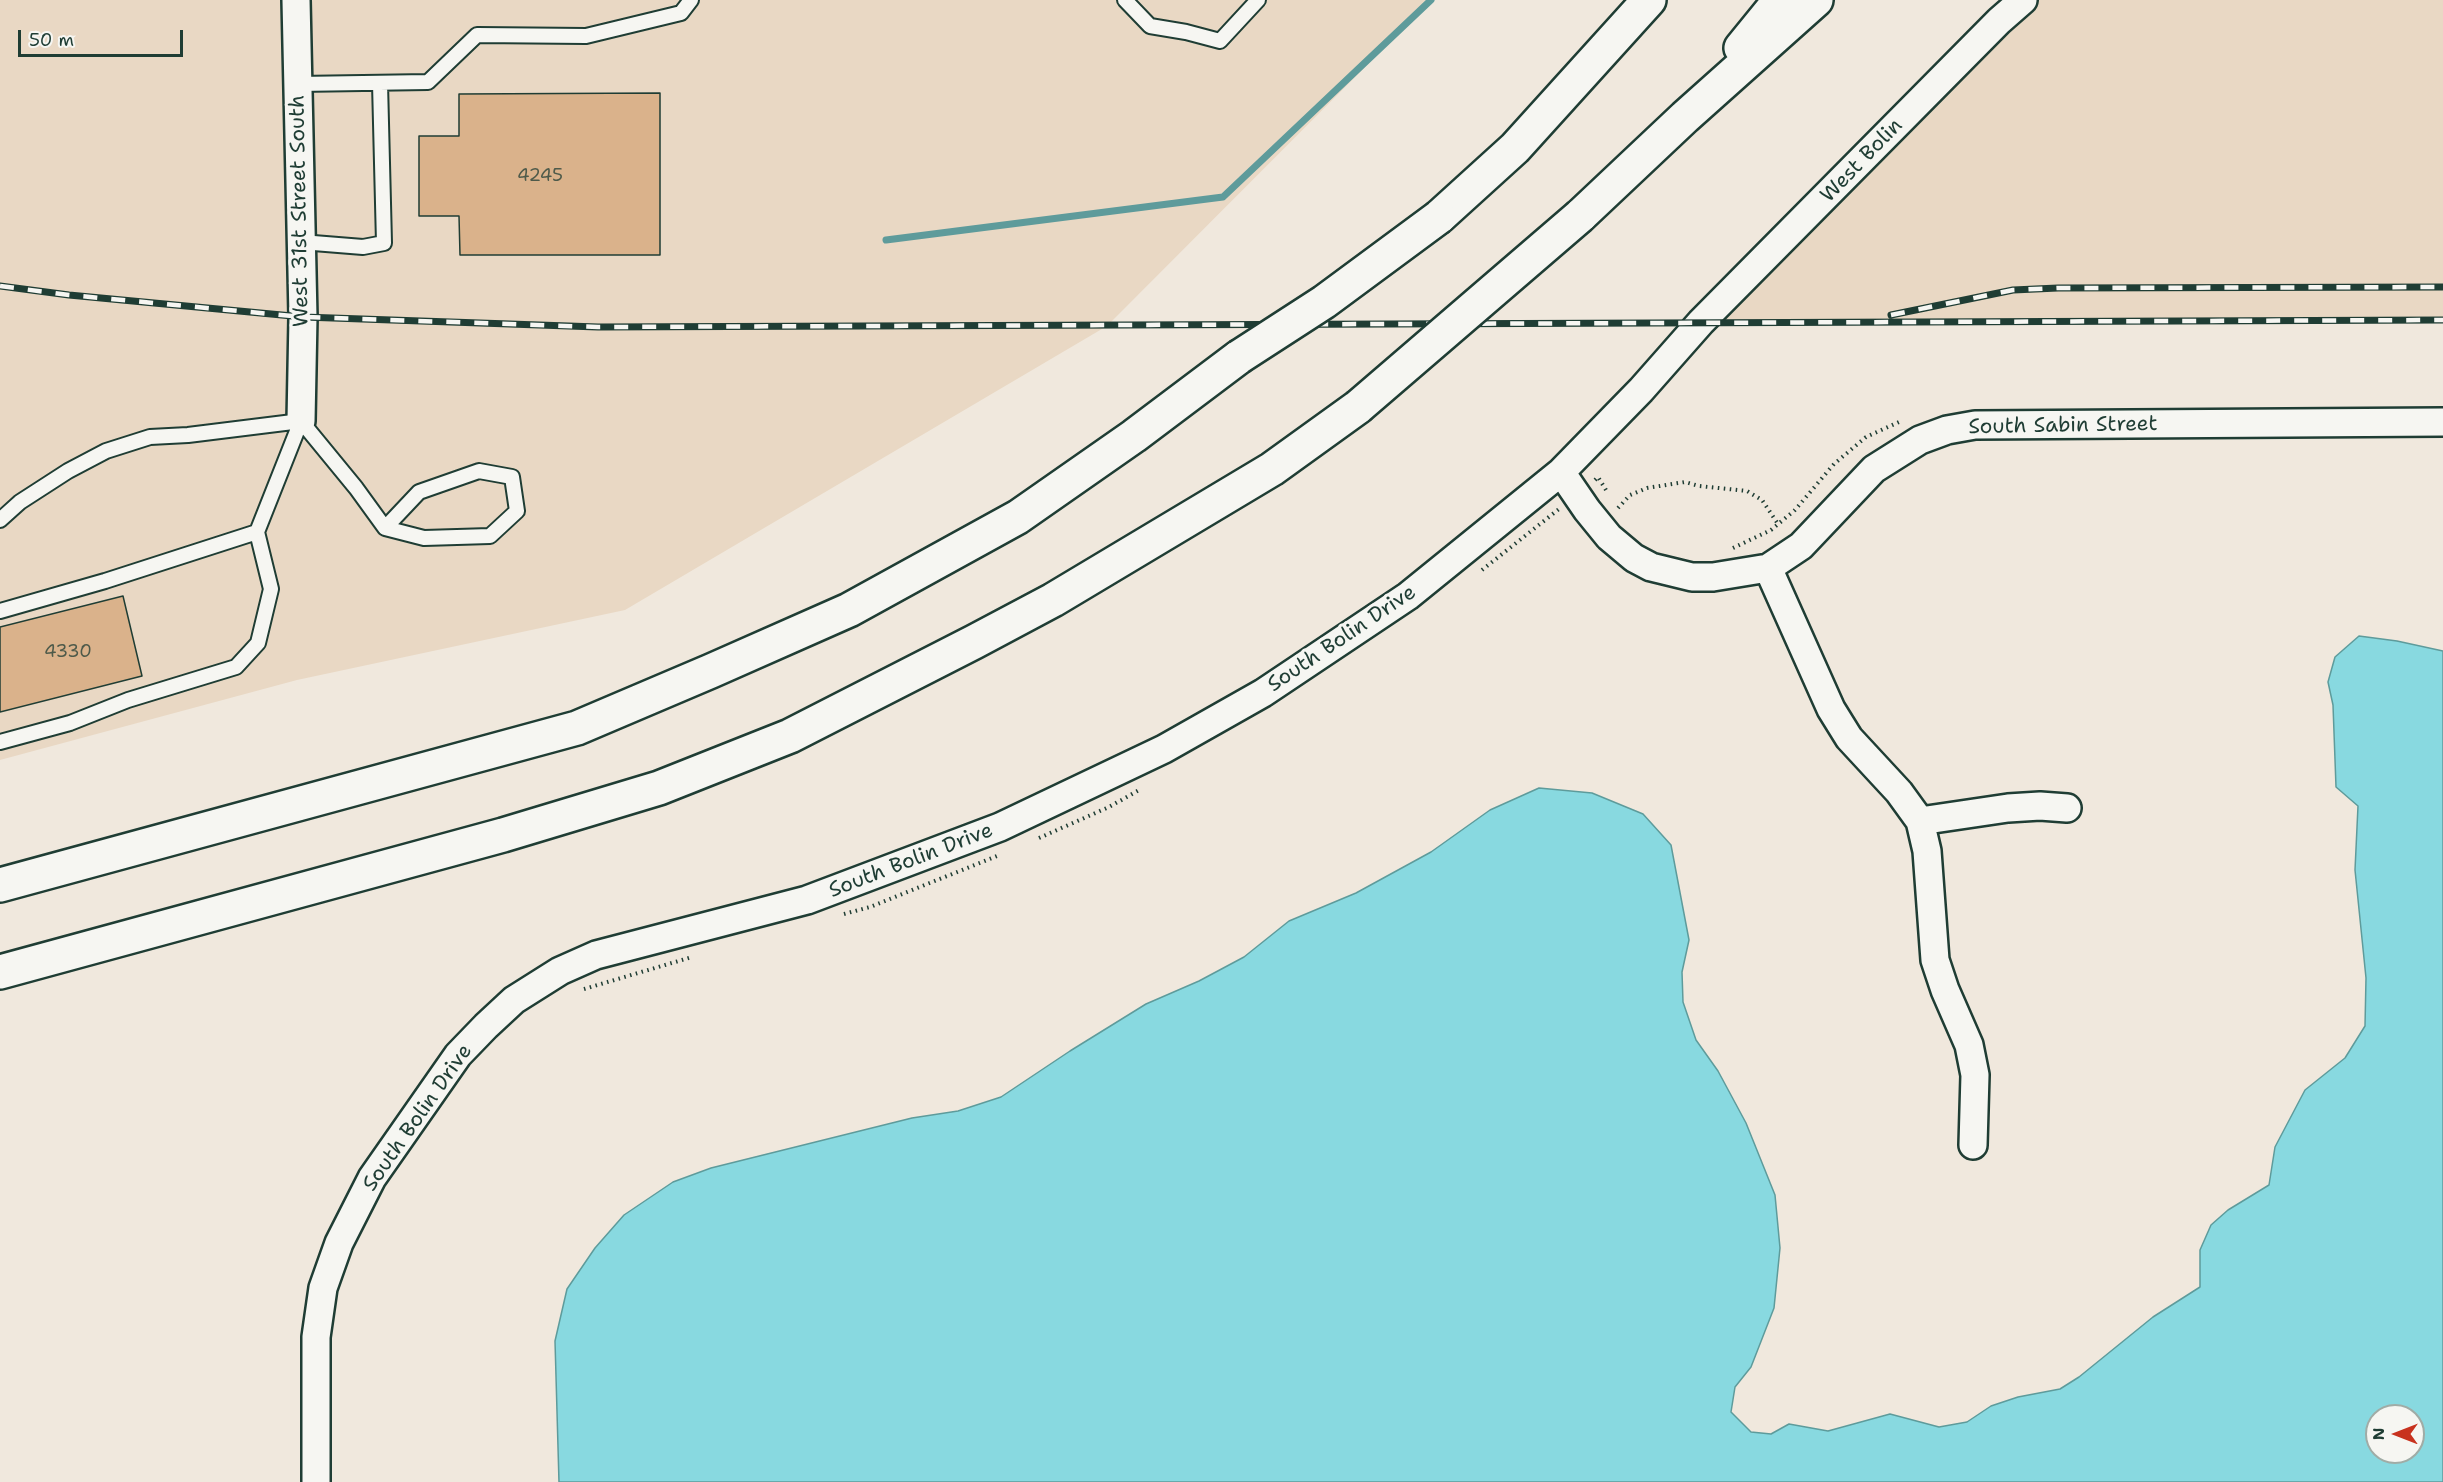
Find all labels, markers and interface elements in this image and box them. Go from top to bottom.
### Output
scale bar [21,18,186,56]
text: 50 m [29,28,74,52]
street label: West 31st Street South [285,95,315,327]
street label: West Bolin [1816,114,1908,208]
house number: 4245 [517,165,563,187]
street label: South Sabin Street [1968,412,2158,440]
street label: South Bolin Drive [1263,580,1421,698]
house number: 4330 [44,641,92,663]
street label: South Bolin Drive [825,818,997,904]
street label: South Bolin Drive [358,1040,478,1196]
north arrow [2365,1404,2425,1464]
text: N [2368,1428,2389,1440]

